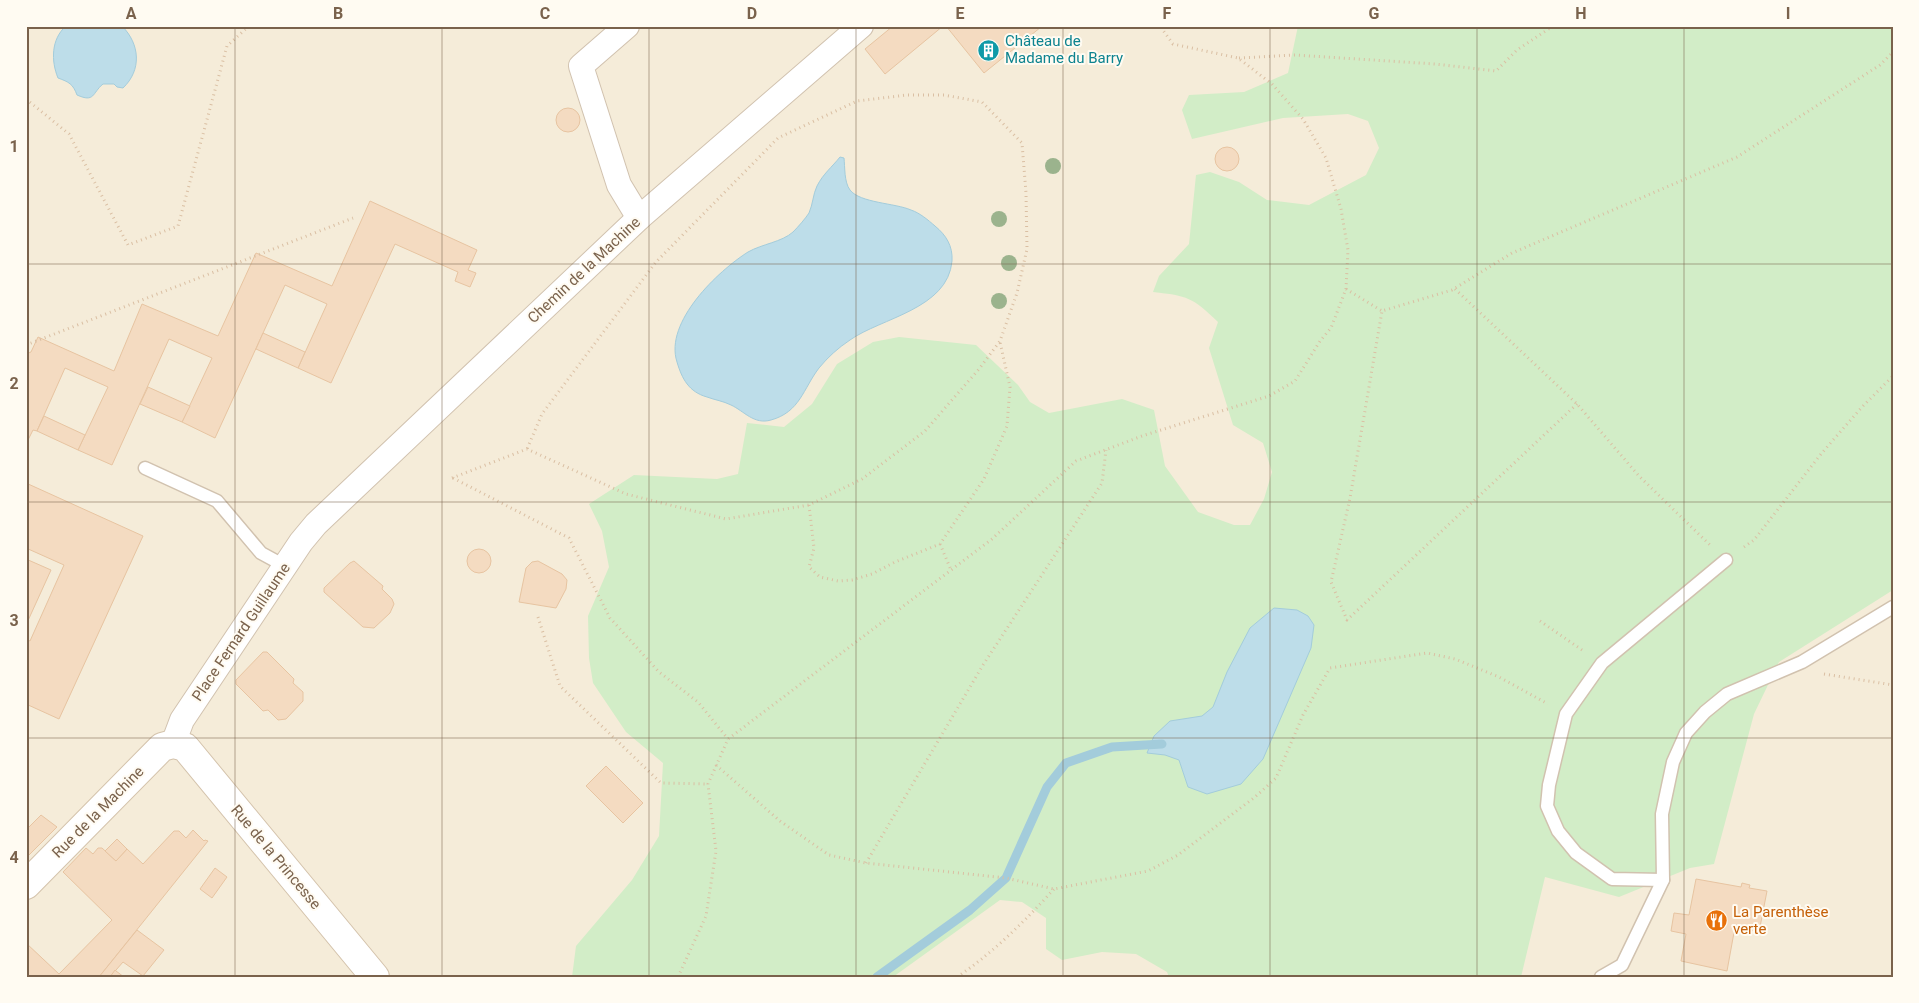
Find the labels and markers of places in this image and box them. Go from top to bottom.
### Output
place label: Château de Madame du Barry [1005,32,1123,67]
building icon: Château de Madame du Barry [977,38,1001,62]
place label: La Parenthèse verte [1733,903,1829,938]
restaurant icon: La Parenthèse verte [1705,909,1729,933]

